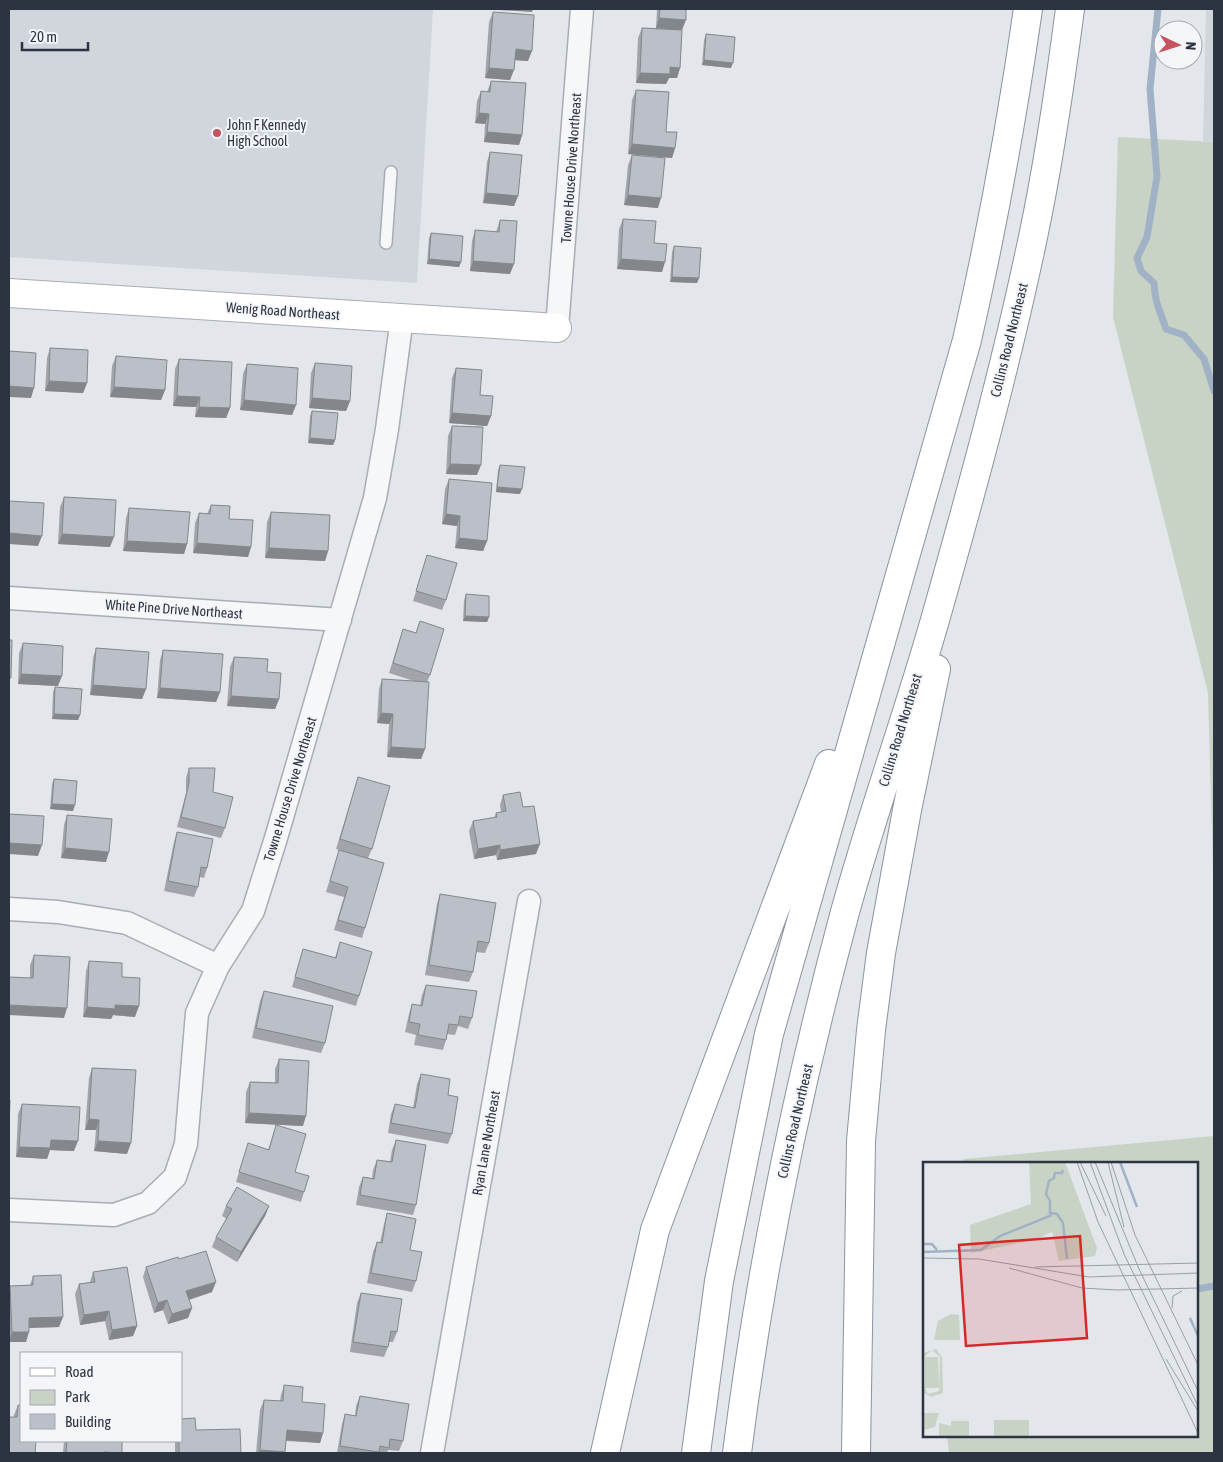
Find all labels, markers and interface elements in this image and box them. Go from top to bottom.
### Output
scale bar [22,20,89,52]
north arrow [1153,20,1203,70]
text: 20 m [30,28,57,45]
text: N [1183,41,1199,51]
street label: Towne House Drive Northeast [558,92,584,244]
place label: John F Kennedy High School [227,117,307,149]
marker: John F Kennedy High School [211,127,223,139]
street label: Collins Road Northeast [987,281,1031,399]
street label: Wenig Road Northeast [225,299,341,323]
street label: White Pine Drive Northeast [105,596,243,622]
street label: Collins Road Northeast [875,672,925,788]
street label: Towne House Drive Northeast [260,715,320,863]
street label: Collins Road Northeast [774,1062,816,1180]
street label: Ryan Lane Northeast [469,1089,503,1197]
inset map [923,1162,1198,1437]
legend [20,1352,182,1442]
text: Road [65,1363,94,1380]
text: Park [65,1388,90,1405]
text: Building [65,1413,111,1430]

